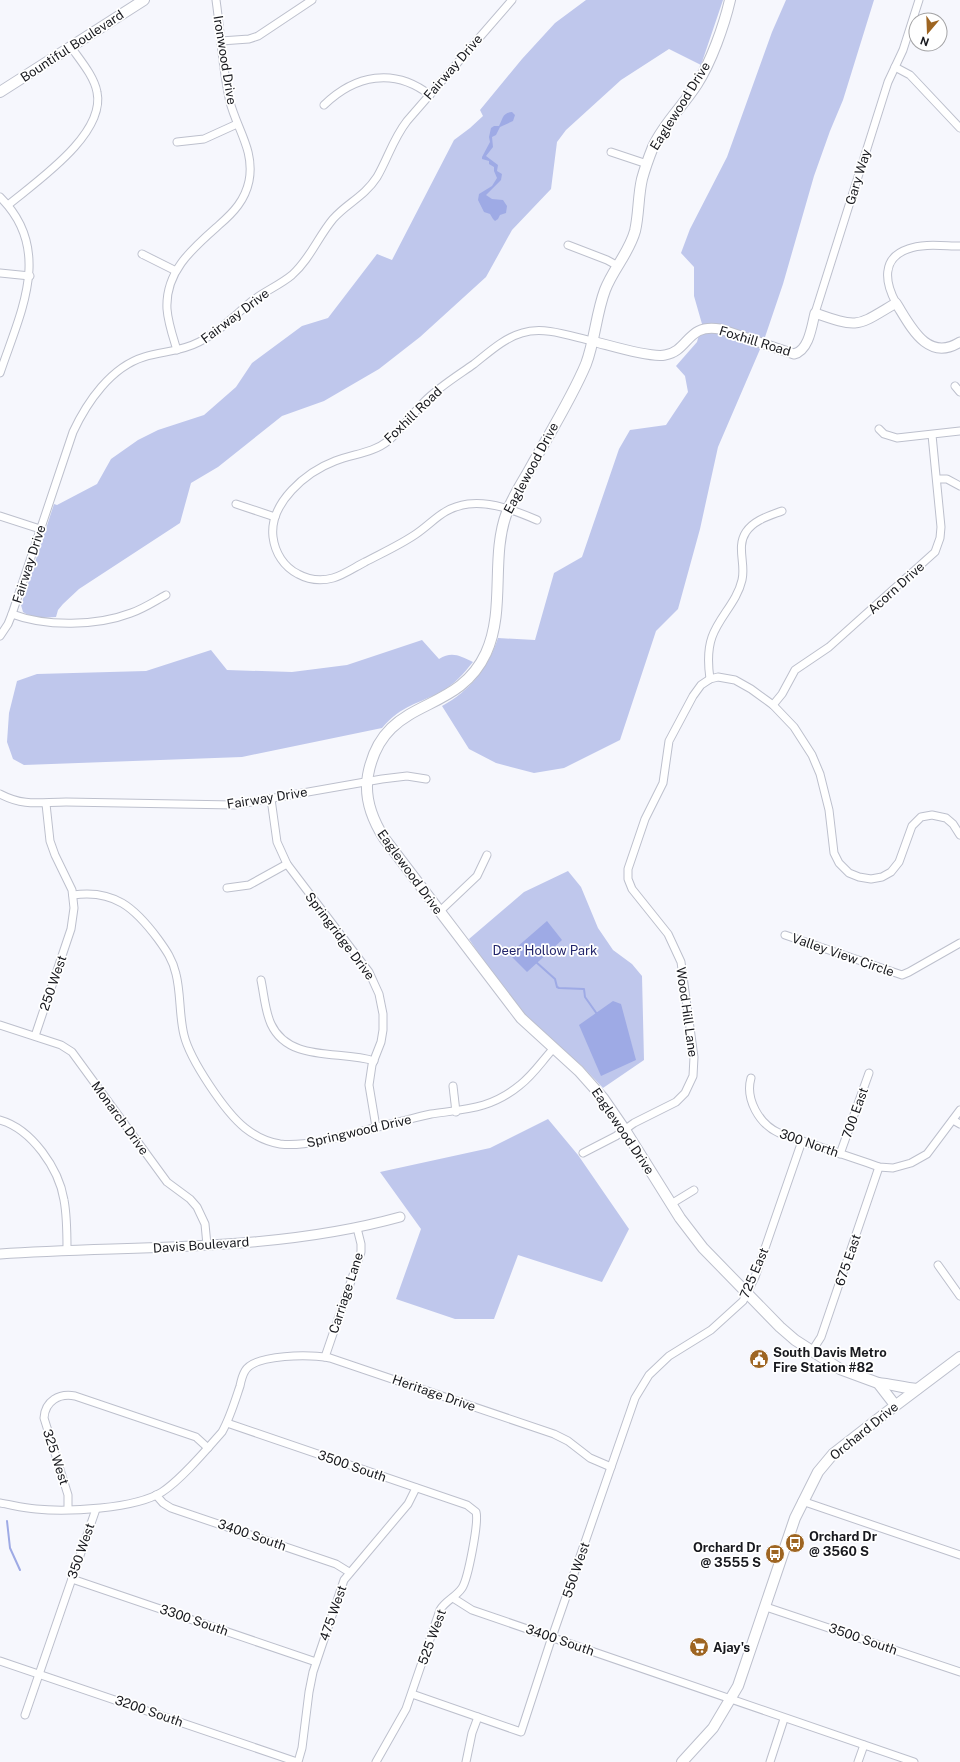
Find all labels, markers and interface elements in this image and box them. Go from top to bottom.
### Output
street label: Bountiful Boulevard [18,7,126,85]
north arrow [908,12,948,52]
street label: Ironwood Drive [211,14,239,106]
street label: Fairway Drive [421,31,485,103]
text: N [919,34,931,49]
street label: Eaglewood Drive [647,59,713,153]
street label: Gary Way [842,147,874,207]
street label: Fairway Drive [198,285,272,347]
street label: Foxhill Road [717,323,793,359]
street label: Foxhill Road [381,384,445,446]
street label: Eaglewood Drive [501,420,561,516]
street label: Fairway Drive [9,523,49,605]
street label: Acorn Drive [865,559,927,617]
street label: Fairway Drive [226,784,308,812]
street label: Eaglewood Drive [374,827,446,917]
street label: Springridge Drive [302,889,378,983]
street label: Valley View Circle [790,930,896,980]
park label: Deer Hollow Park [493,943,597,958]
street label: 250 West [37,953,69,1013]
street label: Wood Hill Lane [673,966,701,1058]
street label: Monarch Drive [88,1078,152,1158]
street label: Eaglewood Drive [589,1085,657,1177]
street label: 700 East [839,1085,871,1141]
street label: Springwood Drive [305,1112,413,1150]
street label: 300 North [777,1126,841,1160]
street label: 675 East [832,1232,864,1288]
street label: Davis Boulevard [152,1234,250,1256]
street label: 725 East [737,1245,771,1301]
street label: Carriage Lane [326,1251,366,1335]
place label: South Davis Metro Fire Station #82 [773,1345,887,1375]
public building icon: South Davis Metro Fire Station #82 [748,1348,770,1370]
street label: Heritage Drive [390,1372,478,1414]
street label: Orchard Drive [827,1399,901,1463]
street label: 325 West [40,1427,72,1487]
street label: 3500 South [316,1447,388,1485]
street label: 3400 South [216,1516,288,1554]
street label: 350 West [64,1521,98,1581]
place label: Orchard Dr @ 3560 S [809,1529,878,1559]
bus stop icon: Orchard Dr @ 3560 S [784,1532,806,1554]
street label: 550 West [559,1540,593,1600]
place label: Orchard Dr @ 3555 S [693,1540,762,1570]
bus stop icon: Orchard Dr @ 3555 S [764,1543,786,1565]
street label: 475 West [317,1583,349,1643]
street label: 3300 South [158,1601,230,1639]
street label: 525 West [415,1607,449,1667]
street label: 3500 South [827,1620,899,1658]
street label: 3400 South [524,1621,596,1659]
supermarket icon: Ajay's [688,1636,710,1658]
place label: Ajay's [713,1640,750,1655]
street label: 3200 South [113,1692,185,1730]

